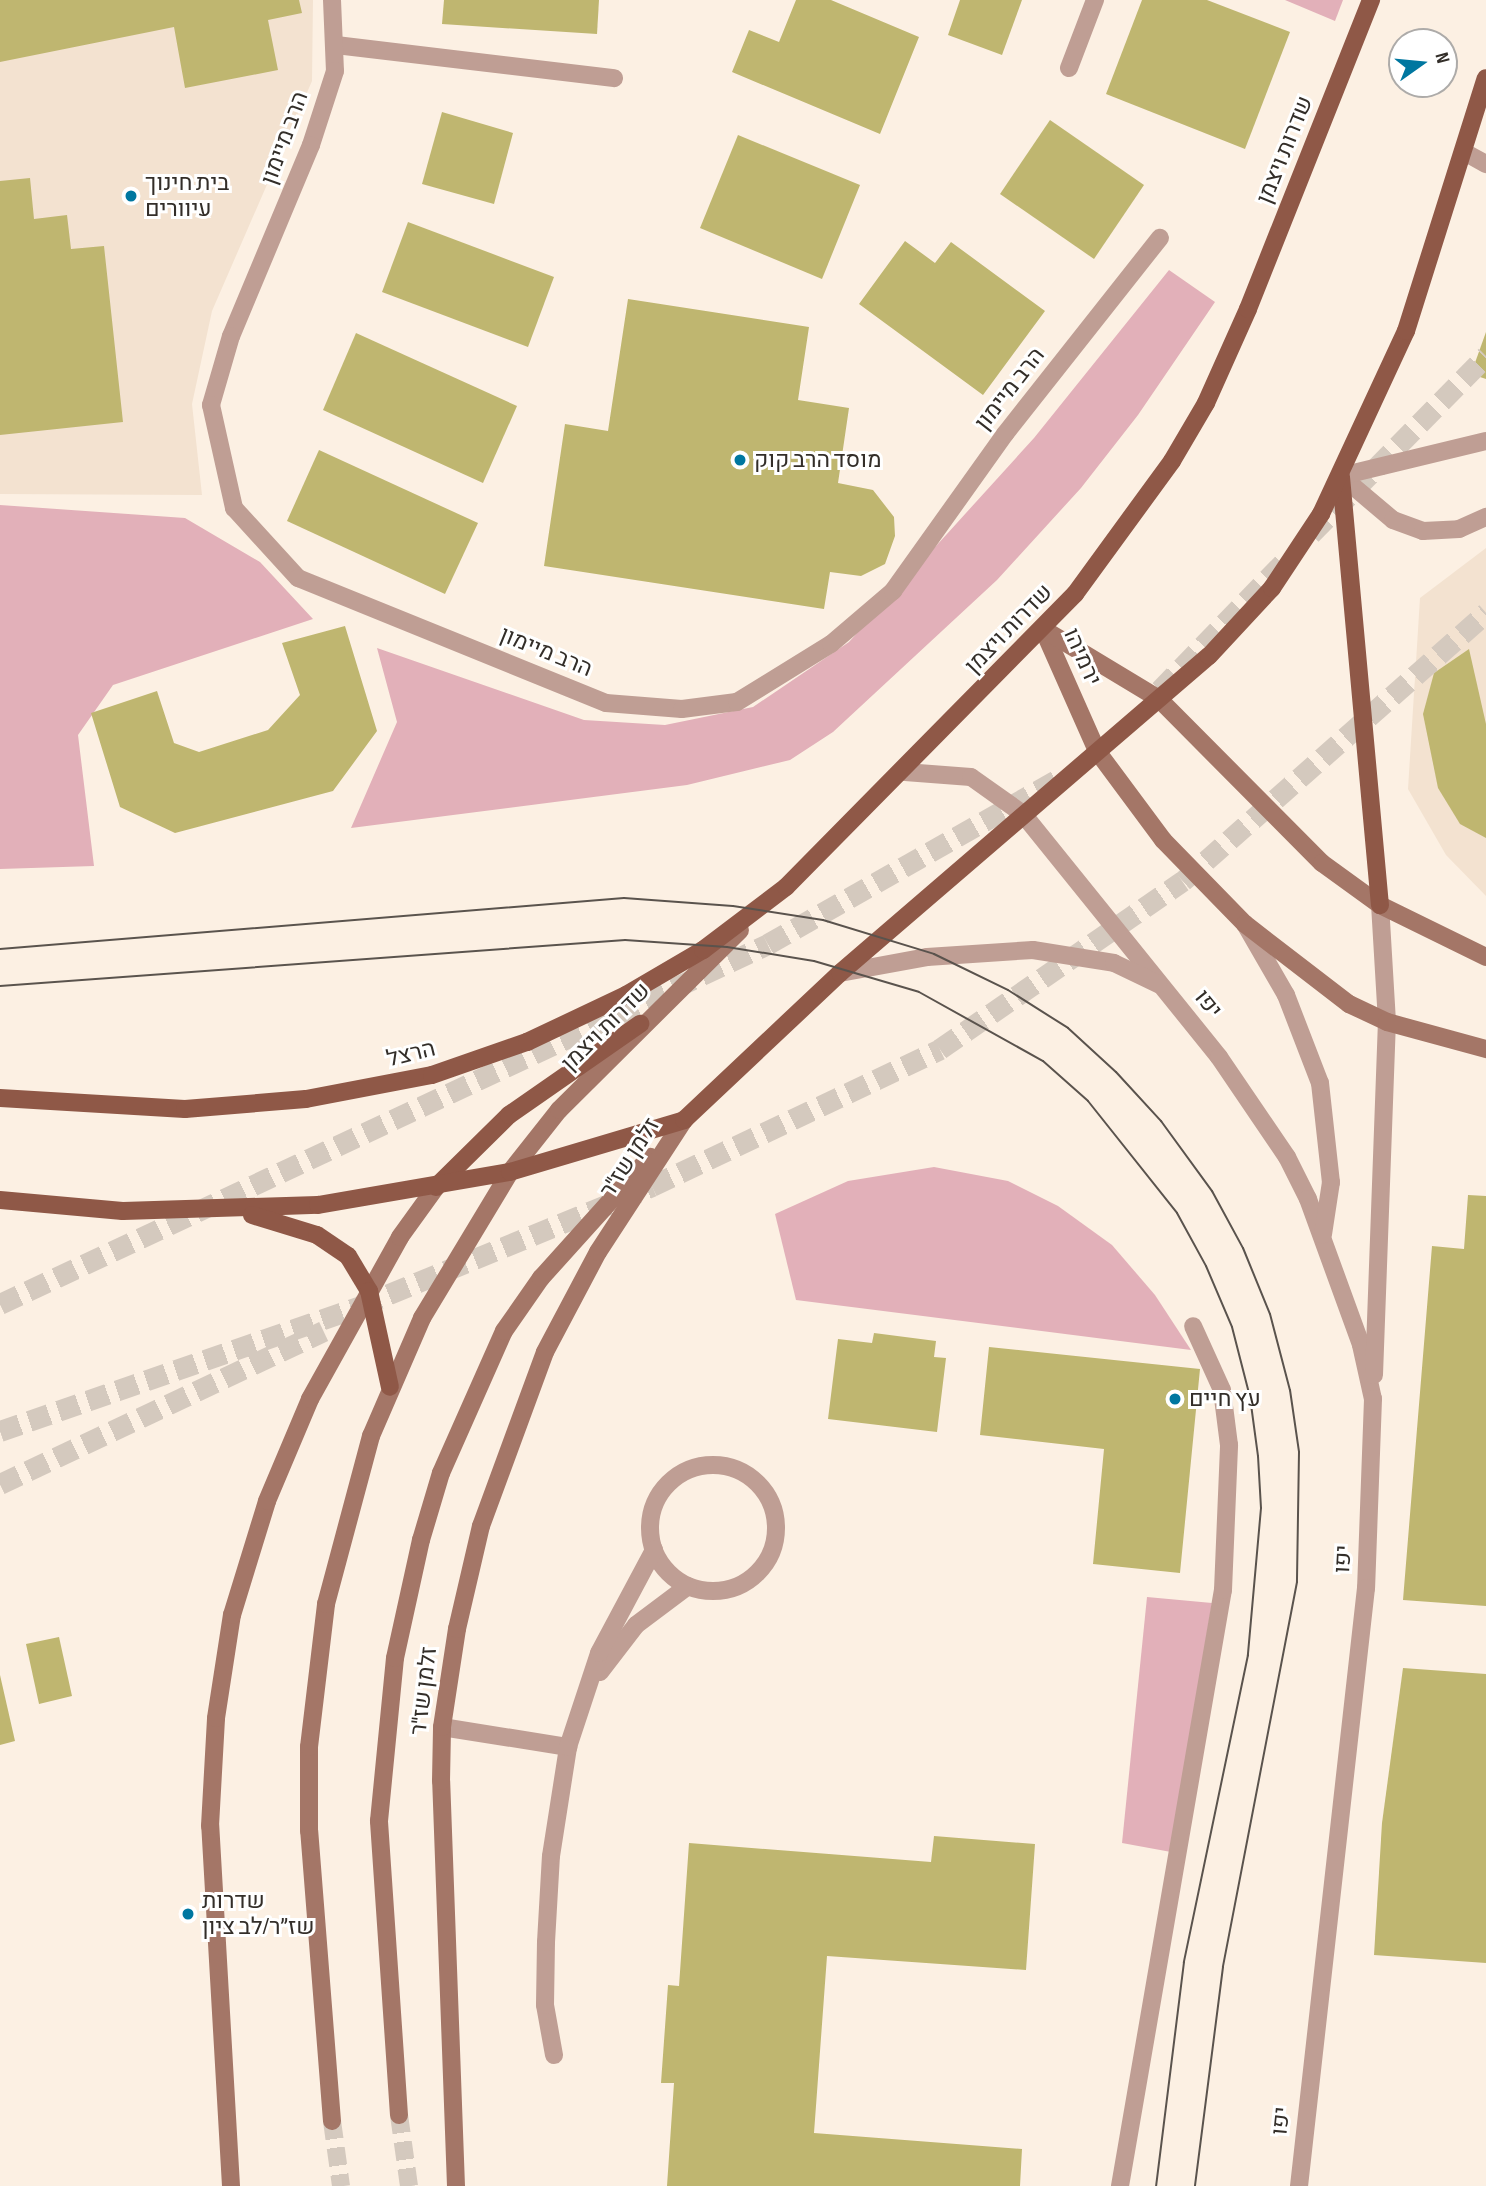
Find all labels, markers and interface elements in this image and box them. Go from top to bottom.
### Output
north arrow [1388,28,1458,98]
text: N [1429,50,1454,66]
street label: הרב מיימון [255,88,315,188]
street label: שדרות ויצמן [1251,92,1319,208]
place label: בית חינוך עיוורים [145,169,229,223]
marker: בית חינוך עיוורים [123,188,139,204]
street label: הרב מיימון [969,342,1051,436]
place label: מוסד הרב קוק [754,446,882,474]
marker: מוסד הרב קוק [732,452,748,468]
street label: שדרות ויצמן [960,578,1058,680]
street label: הרב מיימון [496,621,596,683]
street label: ירמיהו [1057,624,1107,690]
street label: שדרות ויצמן [556,977,656,1077]
street label: יפו [1188,984,1228,1024]
street label: הרצל [384,1035,438,1073]
street label: זלמן שז"ר [594,1113,666,1203]
place label: עץ חיים [1189,1385,1261,1413]
marker: עץ חיים [1167,1391,1183,1407]
street label: יפו [1328,1544,1358,1574]
street label: זלמן שז"ר [405,1645,443,1737]
place label: שדרות שז״ר/לב ציון [202,1887,314,1941]
marker: שדרות שז״ר/לב ציון [180,1906,196,1922]
street label: יפו [1266,2106,1296,2136]

